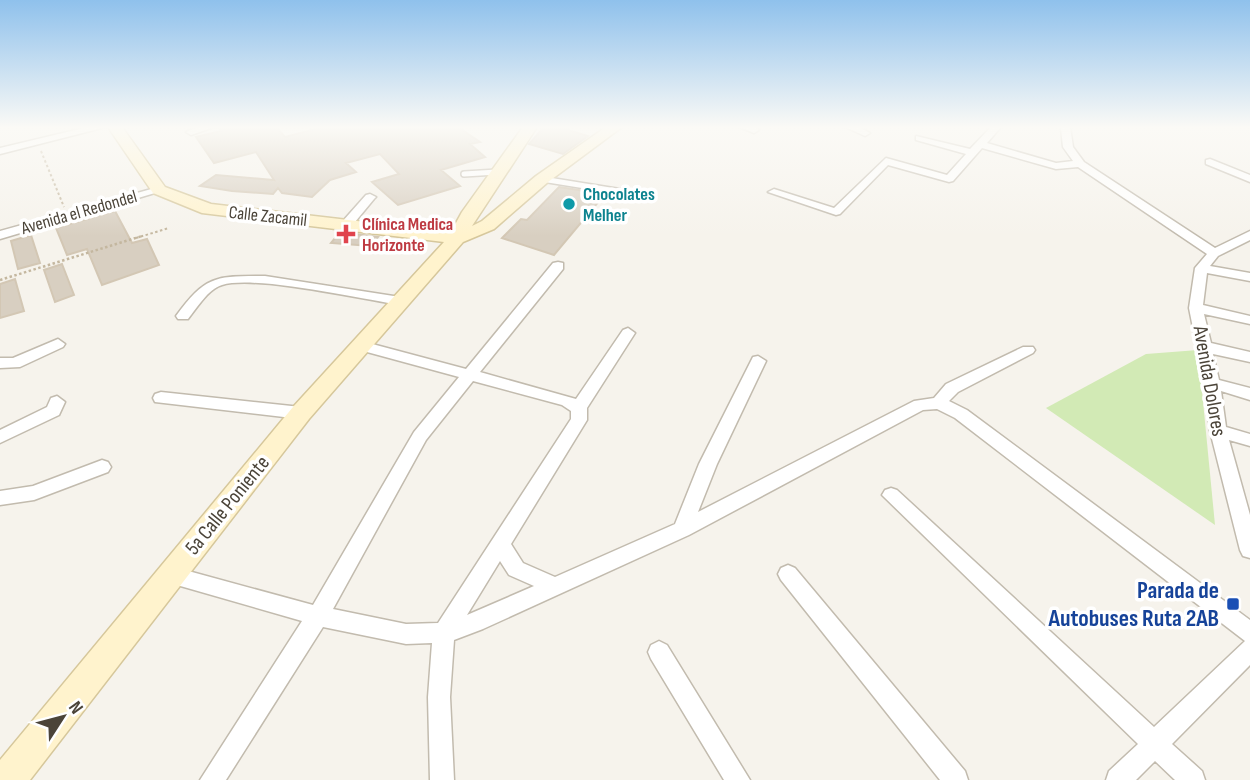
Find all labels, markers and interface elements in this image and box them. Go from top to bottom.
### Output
place label: Chocolates Melher [583,184,655,226]
street label: Avenida el Redondel [18,186,139,239]
marker: Chocolates Melher [561,196,577,212]
street label: Calle Zacamil [228,202,308,231]
place label: Clínica Medica Horizonte [362,214,453,256]
marker: Clínica Medica Horizonte [336,224,356,244]
street label: Avenida Dolores [1187,323,1232,438]
street label: 5a Calle Poniente [180,451,275,560]
place label: Parada de Autobuses Ruta 2AB [1048,576,1219,633]
marker: Parada de Autobuses Ruta 2AB [1225,596,1241,612]
north arrow [28,682,98,752]
text: N [63,697,88,719]

